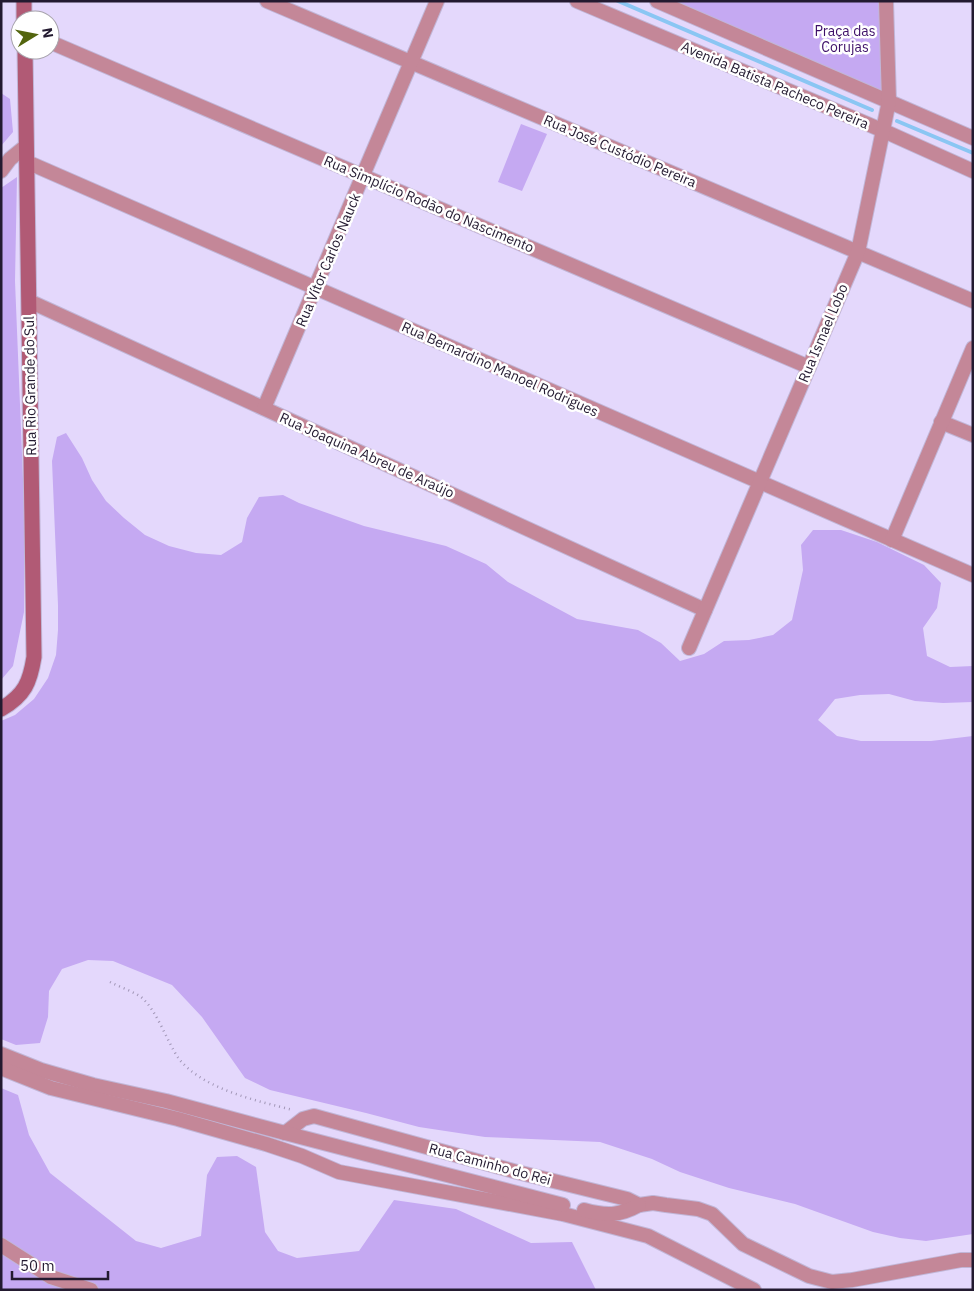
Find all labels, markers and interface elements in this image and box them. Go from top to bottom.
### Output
north arrow [10,10,60,60]
park label: Praça das Corujas [814,22,876,56]
text: N [38,26,58,39]
street label: Avenida Batista Pacheco Pereira [678,37,872,133]
street label: Rua José Custódio Pereira [541,111,699,192]
street label: Rua Simplício Rodão do Nascimento [321,151,537,257]
street label: Rua Vítor Carlos Nauck [292,190,365,330]
street label: Rua Ismael Lobo [794,281,852,385]
street label: Rua Rio Grande do Sul [20,316,40,456]
street label: Rua Bernardino Manoel Rodrigues [399,317,601,421]
street label: Rua Joaquina Abreu de Araújo [277,408,457,502]
street label: Rua Caminho do Rei [427,1139,553,1189]
scale bar [12,1248,109,1280]
text: 50 m [20,1256,55,1275]

